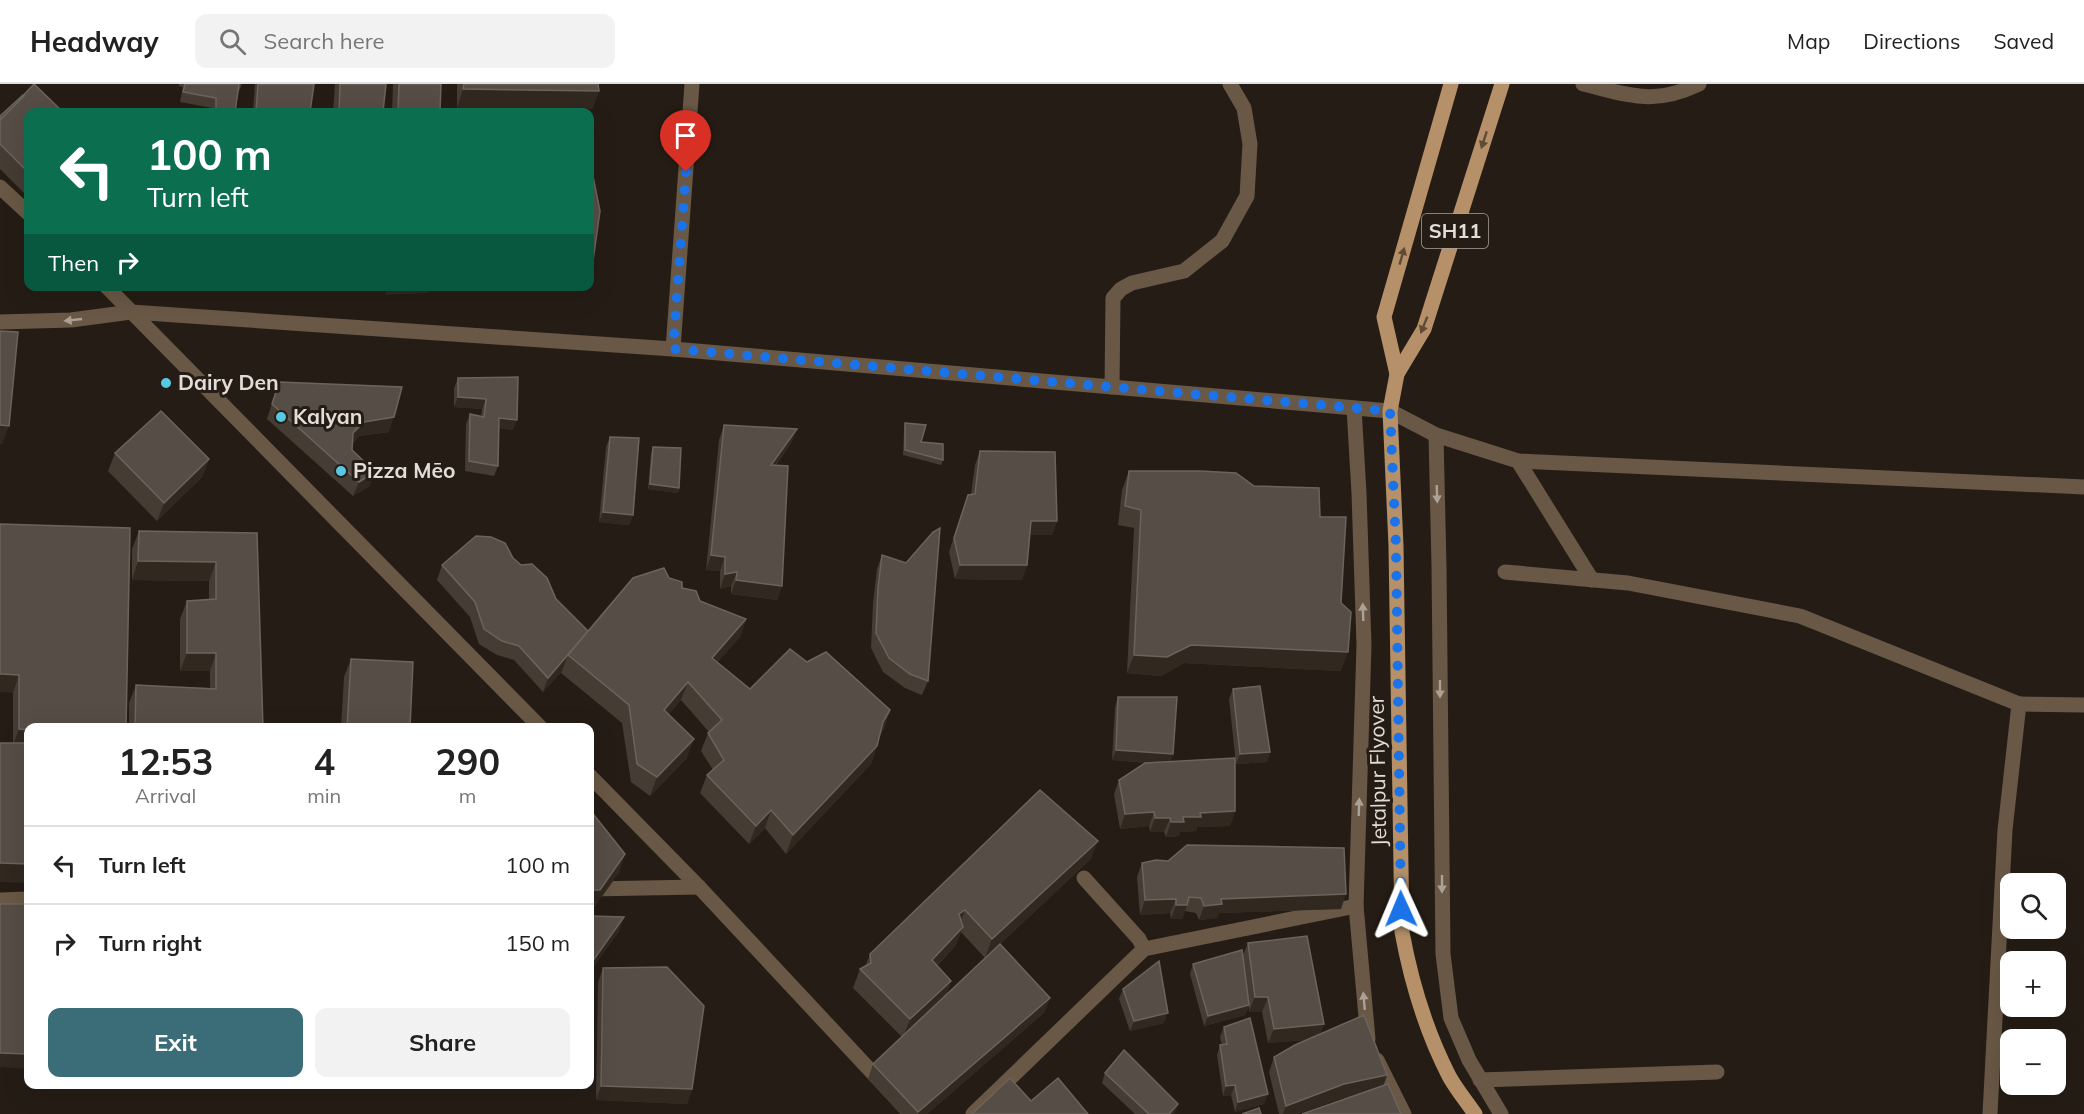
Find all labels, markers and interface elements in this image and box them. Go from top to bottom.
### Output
search box [195,14,615,68]
text: Headway [30,24,159,59]
icon: search [216,25,249,58]
text: Search here [264,27,385,55]
text: Map [1787,28,1830,54]
text: Directions [1863,28,1960,54]
text: Saved [1993,28,2054,54]
pin [660,110,711,172]
icon: arrive [669,119,702,152]
text: 100 m [147,128,272,181]
one-way arrow [1479,131,1488,149]
icon: left [48,132,126,210]
text: Turn left [147,180,249,214]
road number: SH11 [1422,214,1488,248]
icon: right [111,246,144,279]
one-way arrow [1398,247,1407,265]
text: Then [48,249,99,277]
one-way arrow [63,315,82,325]
one-way arrow [1419,317,1429,335]
place label: Dairy Den [178,369,279,395]
marker: Dairy Den [159,376,173,390]
place label: Kalyan [293,403,362,429]
marker: Kalyan [274,410,288,424]
place label: Pizza Mēo [353,457,455,483]
marker: Pizza Mēo [334,464,348,478]
one-way arrow [1433,484,1442,503]
one-way arrow [1358,602,1368,621]
one-way arrow [1436,679,1445,698]
street label: Jetalpur Flyover [1363,695,1391,847]
text: 12:53 [118,739,213,784]
text: 4 [313,739,335,784]
text: 290 [435,739,500,784]
text: Arrival [135,783,196,808]
text: min [307,783,341,808]
text: m [459,783,476,808]
one-way arrow [1354,797,1364,816]
icon: left [48,849,81,882]
text: Turn left [99,851,186,879]
text: 100 m [505,851,570,879]
map controls [2000,873,2066,1095]
button: search [2000,873,2066,939]
one-way arrow [1437,874,1447,893]
position arrow [1369,877,1433,941]
icon: right [48,927,81,960]
text: Turn right [99,929,202,957]
text: 150 m [505,929,570,957]
button: + [2000,951,2066,1017]
one-way arrow [1359,992,1369,1011]
button: Exit [48,1008,303,1077]
button: Share [315,1008,570,1077]
button: − [2000,1029,2066,1095]

